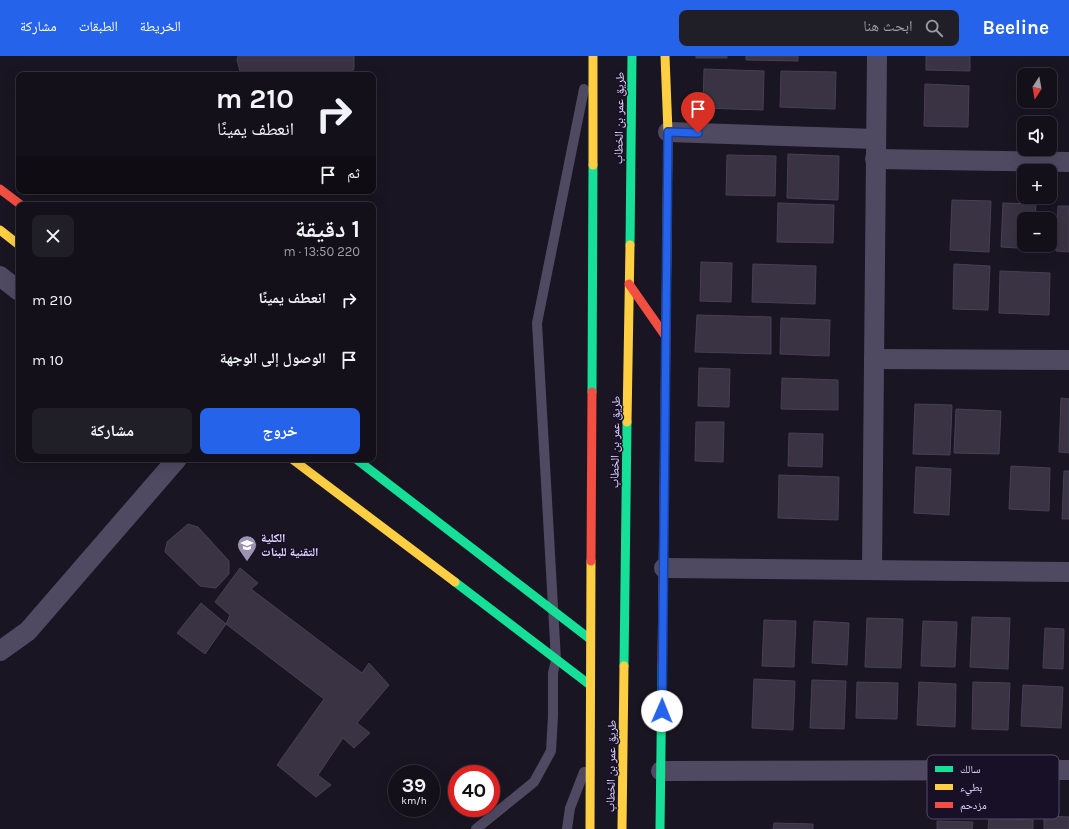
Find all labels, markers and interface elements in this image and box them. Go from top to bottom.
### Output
search box [679,10,959,46]
text: ابحث هنا [863,17,913,35]
icon: search [923,17,945,39]
text: Beeline [983,17,1049,39]
text: مشاركة [20,18,57,35]
text: الطبقات [79,18,118,35]
text: الخريطة [140,18,181,35]
north arrow [1017,68,1057,108]
map controls [1017,68,1057,252]
street label: طريق عمر بن الخطاب [611,72,627,164]
text: 210 m [216,82,294,115]
icon: right [308,88,360,140]
pin [681,92,715,133]
icon: arrive [687,98,709,120]
button: sound [1017,116,1057,156]
text: انعطف يمينًا [217,118,294,140]
icon: arrive [317,164,339,186]
text: ثم [347,164,360,182]
button: + [1017,164,1057,204]
button: − [1017,212,1057,252]
button: close [32,215,74,257]
text: 1 دقيقة [295,215,360,243]
text: 220 m · 13:50 [283,244,360,259]
text: انعطف يمينًا [259,289,326,307]
icon: right [338,289,360,311]
text: 210 m [32,291,72,309]
text: الوصول إلى الوجهة [220,349,326,367]
icon: arrive [338,349,360,371]
text: 10 m [32,351,63,369]
street label: طريق عمر بن الخطاب [607,396,623,488]
button: مشاركة [32,408,192,454]
button: خروج [200,408,360,454]
place label: الكلية التقنية للبنات [261,531,318,559]
school or university icon: الكلية التقنية للبنات [236,534,258,562]
position arrow [641,690,683,732]
street label: طريق عمر بن الخطاب [603,720,619,812]
legend [927,755,1059,819]
text: سالك [960,763,980,776]
speed limit sign: 40 [448,765,500,817]
text: 39 [402,774,426,797]
text: بطيء [960,781,982,796]
text: km/h [401,795,427,807]
text: مزدحم [960,799,987,813]

